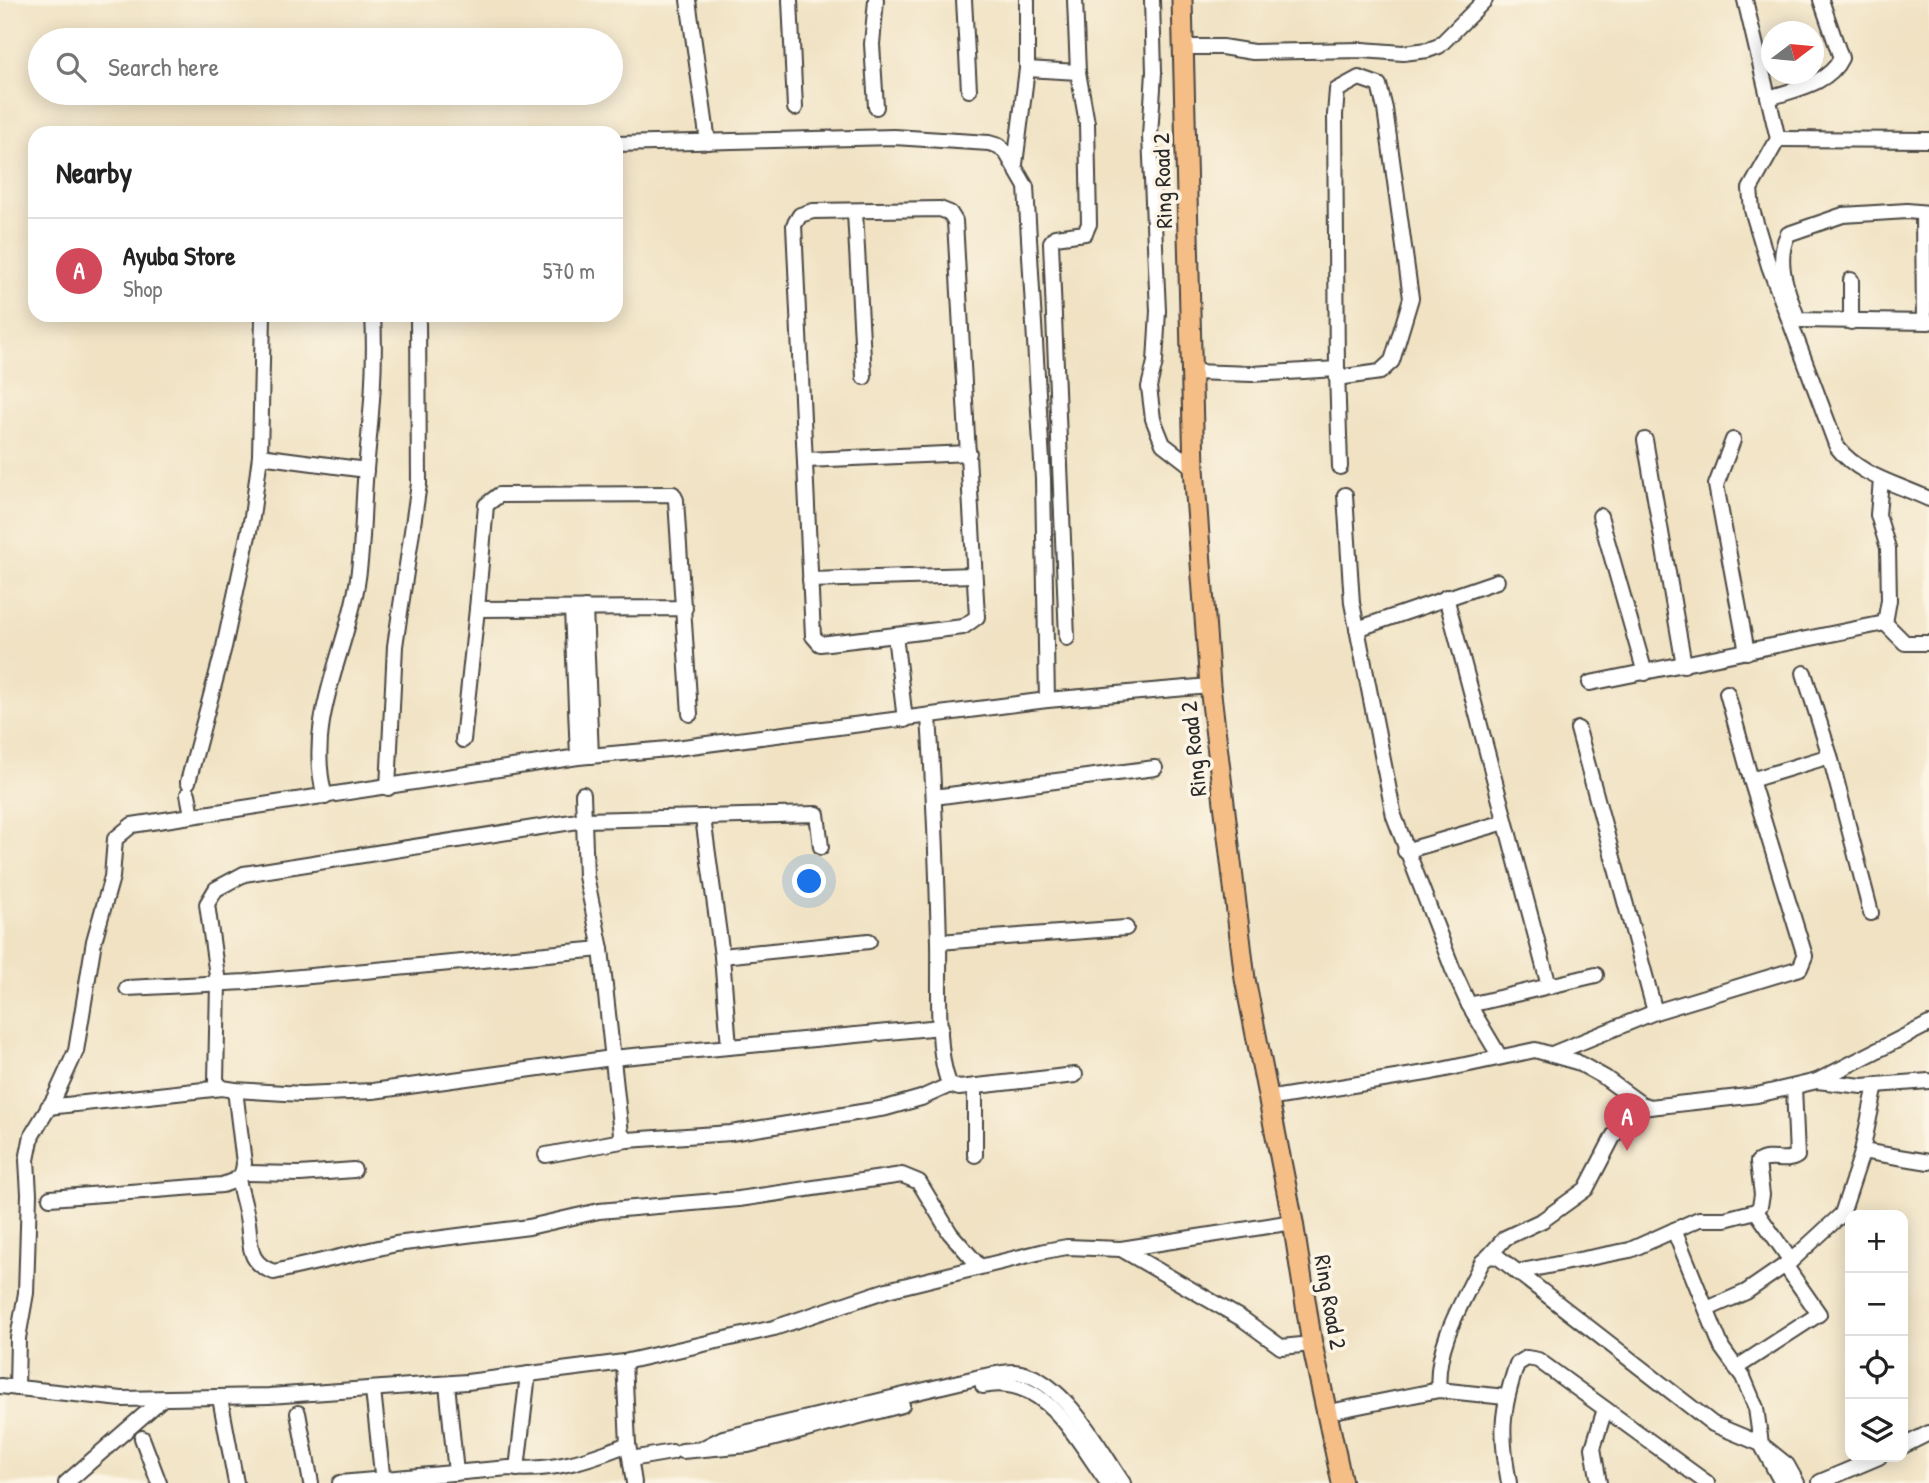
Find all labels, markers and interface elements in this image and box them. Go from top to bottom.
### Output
north arrow [1761,21,1824,84]
search box [28,28,623,105]
icon: search [52,48,90,86]
text: Search here [108,49,219,84]
street label: Ring Road 2 [1145,133,1179,229]
text: Nearby [56,152,132,192]
text: Ayuba Store [123,238,236,273]
text: A [73,255,85,286]
text: 570 m [543,255,595,286]
text: Shop [123,273,162,304]
street label: Ring Road 2 [1173,700,1213,798]
your location [792,864,826,898]
pin: A [1604,1093,1650,1151]
map controls [1845,1210,1908,1462]
button: + [1845,1210,1908,1273]
street label: Ring Road 2 [1307,1252,1355,1352]
button: − [1845,1273,1908,1336]
button: locate [1845,1336,1908,1399]
button: layers [1845,1399,1908,1462]

